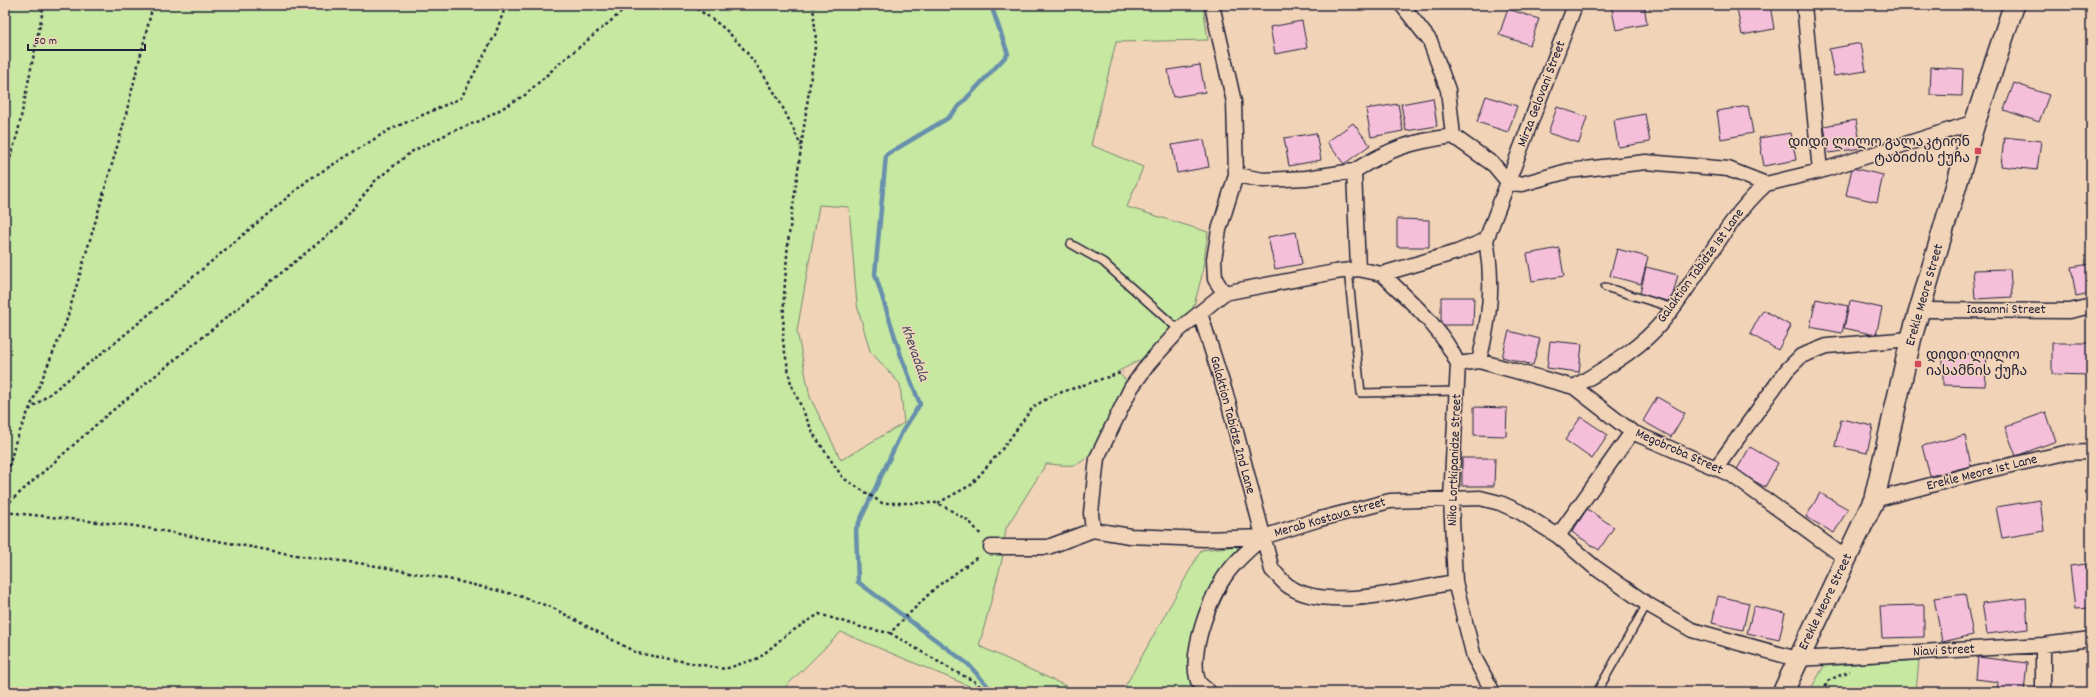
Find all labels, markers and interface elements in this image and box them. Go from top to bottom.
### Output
scale bar [28,26,145,52]
text: 50 m [34,33,57,50]
street label: Mirza Gelovani Street [1513,38,1571,150]
place label: დიდი ლილო გალაკტიონ ტაბიძის ქუჩა [1788,133,1970,169]
marker: დიდი ლილო გალაკტიონ ტაბიძის ქუჩა [1973,146,1983,156]
street label: Galaktion Tabidze 1st Lane [1653,205,1749,327]
street label: Erekle Meore Street [1901,242,1949,348]
street label: Iasamni Street [1966,300,2046,320]
water label: Khevadala [894,322,934,385]
place label: დიდი ლილო იასამნის ქუჩა [1926,346,2027,382]
street label: Galaktion Tabidze 2nd Lane [1204,354,1260,496]
marker: დიდი ლილო იასამნის ქუჩა [1913,359,1923,369]
street label: Niko Lortkipanidze Street [1443,393,1467,527]
street label: Megobroba Street [1632,424,1726,480]
street label: Erekle Meore 1st Lane [1924,450,2040,496]
street label: Merab Kostava Street [1272,492,1388,544]
street label: Erekle Meore Street [1794,550,1858,654]
street label: Niavi Street [1913,639,1975,663]

